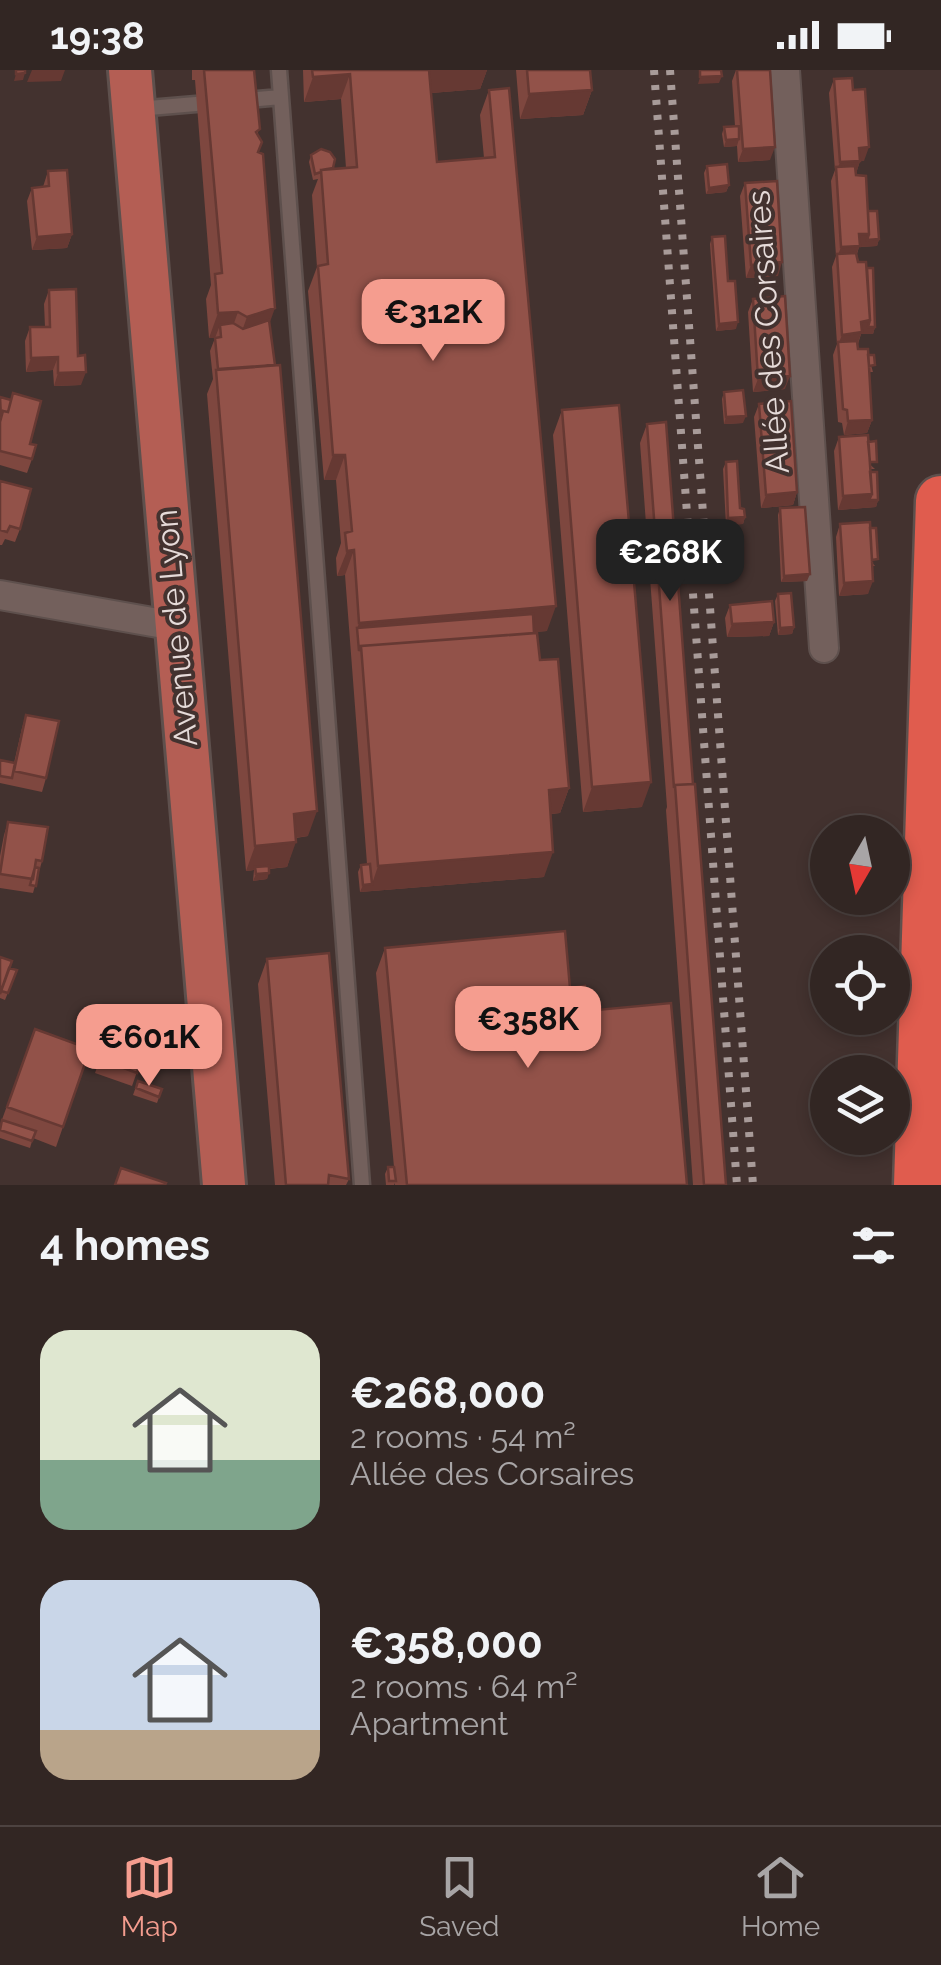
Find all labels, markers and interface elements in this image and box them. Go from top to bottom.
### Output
text: 19:38 [50,13,145,58]
street label: Allée des Corsaires [739,189,796,475]
pin: €312K [363,279,503,364]
text: €312K [384,293,482,330]
street label: Avenue de Lyon [147,508,204,748]
pin: €268K [600,519,740,604]
text: €268K [618,533,722,570]
north arrow [810,815,910,915]
map controls [810,815,910,1155]
button: locate [810,935,910,1035]
pin: €358K [458,986,598,1071]
text: €358K [477,1000,579,1037]
pin: €601K [79,1004,219,1089]
text: €601K [98,1018,200,1055]
button: layers [810,1055,910,1155]
icon: filters [846,1218,901,1273]
text: 4 homes [40,1221,210,1270]
text: €268,000 [350,1369,545,1418]
icon: home [120,1370,240,1490]
text: 2 rooms · 54 m² [350,1418,576,1455]
text: Allée des Corsaires [350,1455,634,1492]
text: €358,000 [350,1619,543,1668]
icon: home [120,1620,240,1740]
text: 2 rooms · 64 m² [350,1668,578,1705]
text: Apartment [350,1705,508,1742]
tab: Map [121,1850,178,1943]
tab: Saved [419,1850,499,1943]
tab: Home [741,1850,820,1943]

